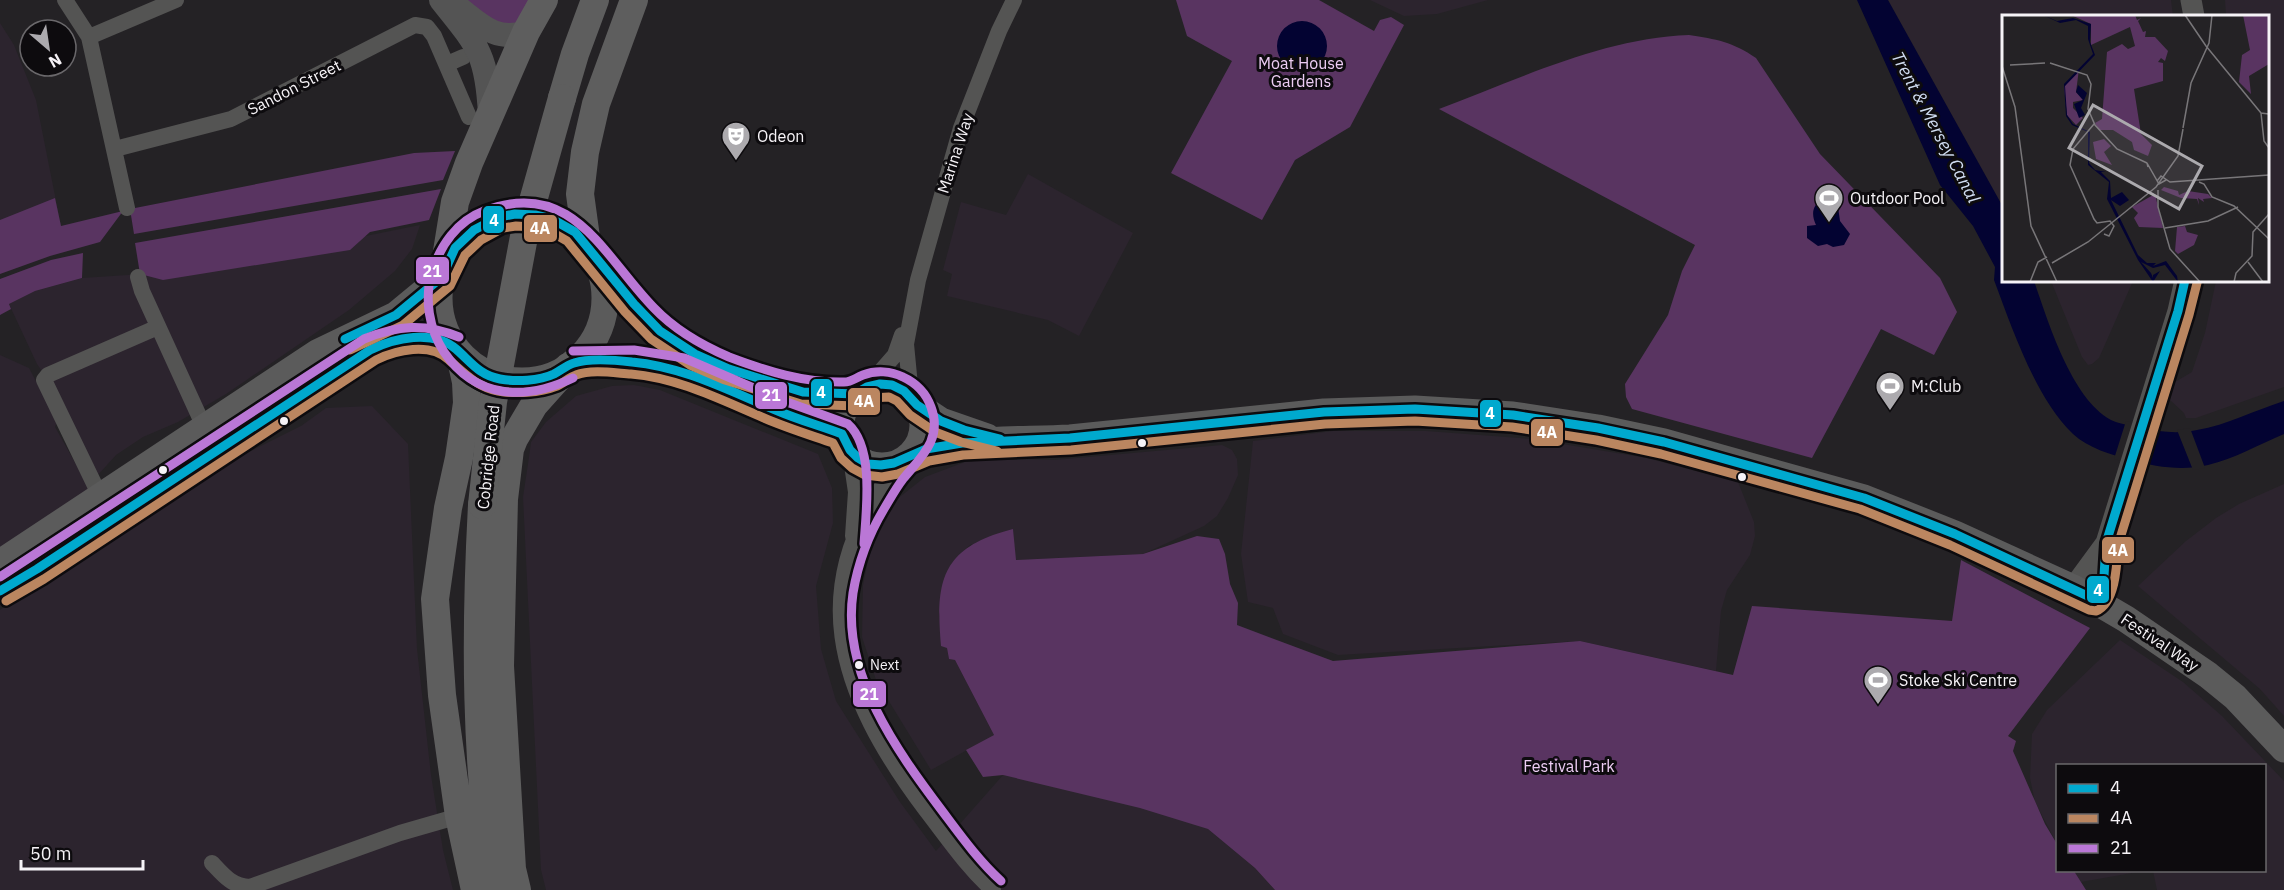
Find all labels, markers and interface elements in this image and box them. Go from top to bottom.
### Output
inset map [2002,15,2269,282]
north arrow [18,18,78,78]
water label: Trent & Mersey Canal [1886,47,1986,207]
text: N [45,50,65,73]
park label: Moat House Gardens [1258,53,1344,91]
street label: Sandon Street [244,55,344,119]
street label: Marina Way [933,110,977,196]
theatre icon: Odeon [720,120,752,162]
place label: Odeon [757,126,804,146]
sports icon: Outdoor Pool [1813,182,1845,224]
place label: Outdoor Pool [1850,188,1944,208]
line badge: 4 [482,205,505,234]
text: 4 [489,210,499,230]
line badge: 4A [523,214,558,243]
text: 4A [530,218,550,238]
line badge: 21 [415,256,450,285]
text: 21 [422,261,442,281]
sports icon: M:Club [1874,370,1906,412]
place label: M:Club [1911,376,1961,396]
line badge: 4 [810,378,833,407]
line badge: 21 [754,381,788,410]
text: 4 [816,382,826,402]
text: 21 [761,385,781,405]
line badge: 4A [847,387,881,416]
text: 4A [854,391,874,411]
line badge: 4 [1479,399,1502,428]
text: 4 [1485,403,1495,423]
street label: Cobridge Road [473,404,503,510]
unlabelled marker [278,415,290,427]
line badge: 4A [1530,418,1564,447]
text: 4A [1537,422,1557,442]
unlabelled marker [1136,437,1148,449]
unlabelled marker [157,464,169,476]
unlabelled marker [1736,471,1748,483]
line badge: 4A [2101,536,2135,564]
text: 4A [2108,540,2128,560]
line badge: 4 [2086,575,2110,604]
text: 4 [2093,580,2103,600]
street label: Festival Way [2117,609,2203,675]
place label: Next [870,656,900,674]
marker: Next [853,659,865,671]
sports icon: Stoke Ski Centre [1862,664,1894,706]
place label: Stoke Ski Centre [1899,670,2017,690]
line badge: 21 [852,680,887,708]
text: 21 [859,684,879,704]
park label: Festival Park [1523,756,1615,776]
legend [2056,764,2266,872]
text: 4 [2110,776,2121,799]
text: 4A [2110,806,2133,829]
scale bar [21,833,142,871]
text: 21 [2110,836,2132,859]
text: 50 m [30,842,72,865]

